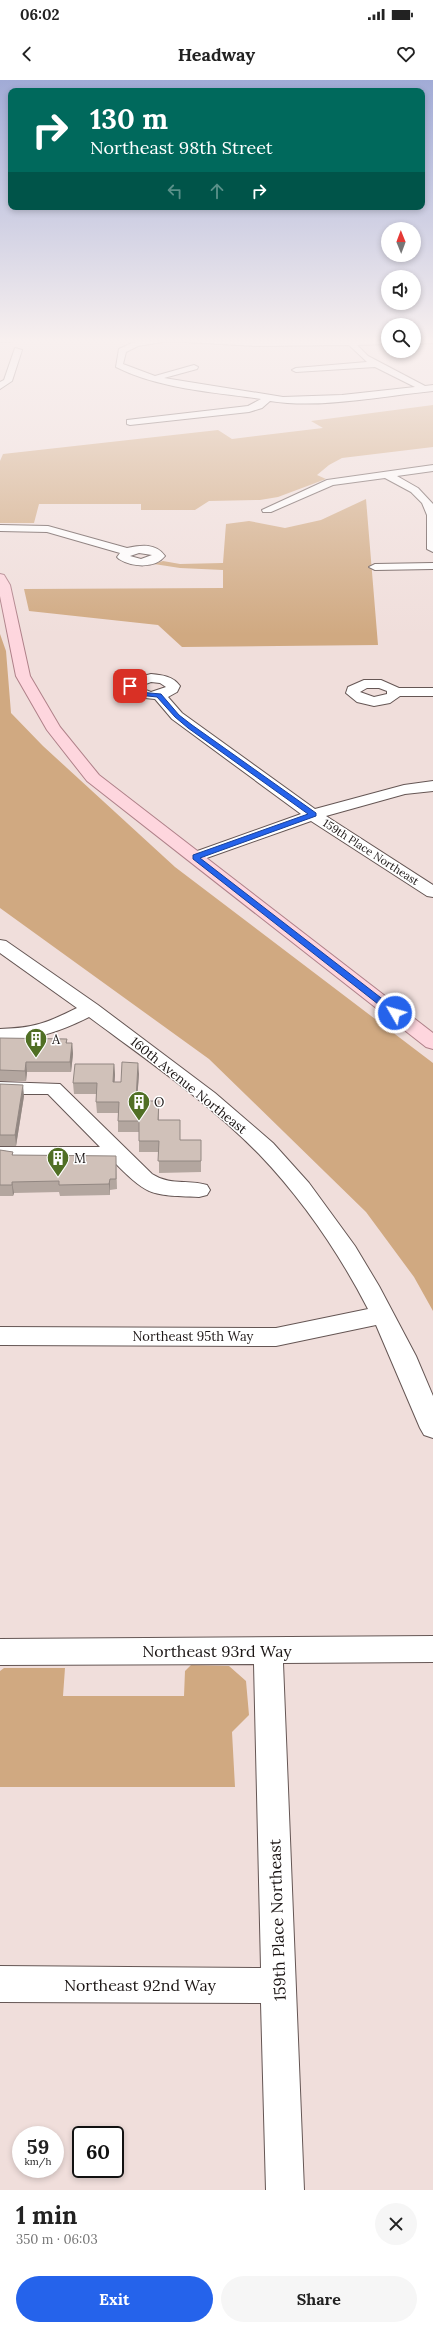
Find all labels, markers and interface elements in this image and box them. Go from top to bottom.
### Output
text: 06:02 [20,5,59,24]
icon: back [16,43,38,65]
text: Headway [178,43,255,66]
icon: heart [395,43,417,65]
text: 130 m [90,101,168,137]
icon: right [24,104,76,156]
text: Northeast 98th Street [90,136,273,159]
icon: left [164,180,186,202]
icon: ahead [206,180,228,202]
icon: right [248,180,270,202]
north arrow [381,222,421,262]
map controls [381,222,421,358]
button: sound [381,270,421,310]
button: search [381,318,421,358]
pin [113,669,147,703]
icon: arrive [119,675,141,697]
street label: 159th Place Northeast [320,816,422,889]
position arrow [374,992,416,1034]
building icon: A [23,1026,49,1059]
place label: A [51,1031,61,1048]
street label: 160th Avenue Northeast [127,1033,250,1138]
building icon: O [126,1089,152,1122]
place label: O [154,1094,164,1111]
building icon: M [45,1145,71,1178]
place label: M [74,1150,86,1167]
street label: Northeast 95th Way [133,1328,254,1345]
street label: Northeast 93rd Way [142,1641,292,1661]
street label: 159th Place Northeast [264,1838,290,2001]
street label: Northeast 92nd Way [64,1975,217,1995]
speed limit sign: 60 [72,2126,124,2178]
text: 59 [27,2134,49,2159]
text: km/h [24,2155,52,2168]
text: 1 min [16,2200,77,2231]
button: close [375,2203,417,2245]
text: 350 m · 06:03 [16,2231,98,2248]
button: Exit [16,2276,213,2322]
button: Share [221,2276,417,2322]

